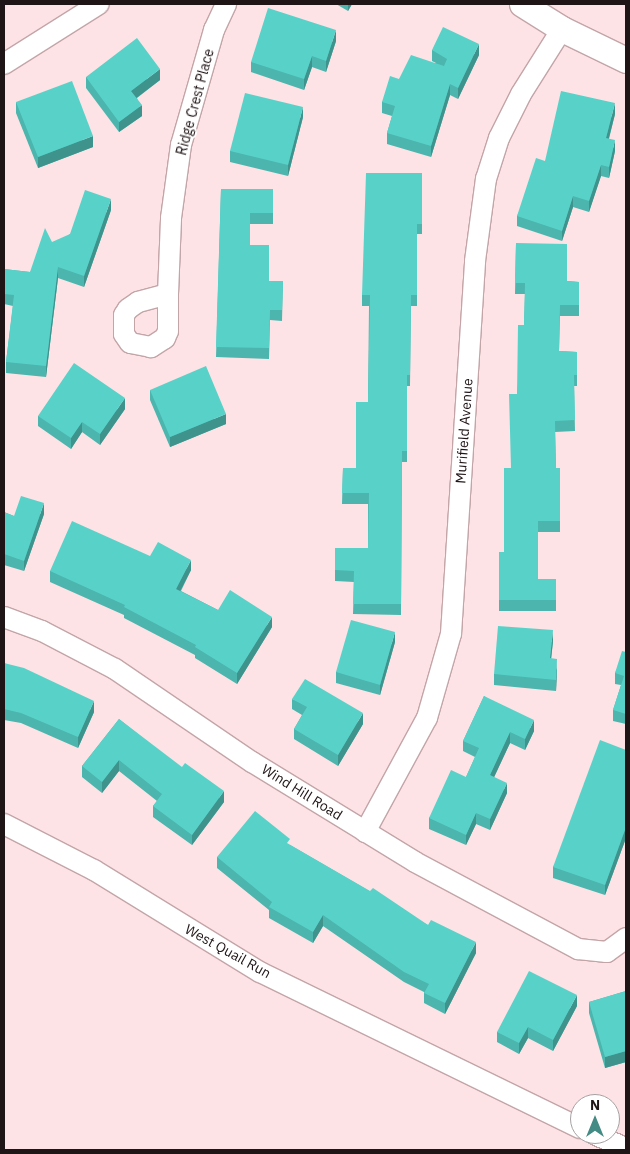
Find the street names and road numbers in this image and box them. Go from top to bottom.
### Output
street label: Ridge Crest Place [173,47,217,157]
street label: Murifield Avenue [452,378,476,484]
street label: Wind Hill Road [259,761,345,823]
street label: West Quail Run [182,920,274,982]

